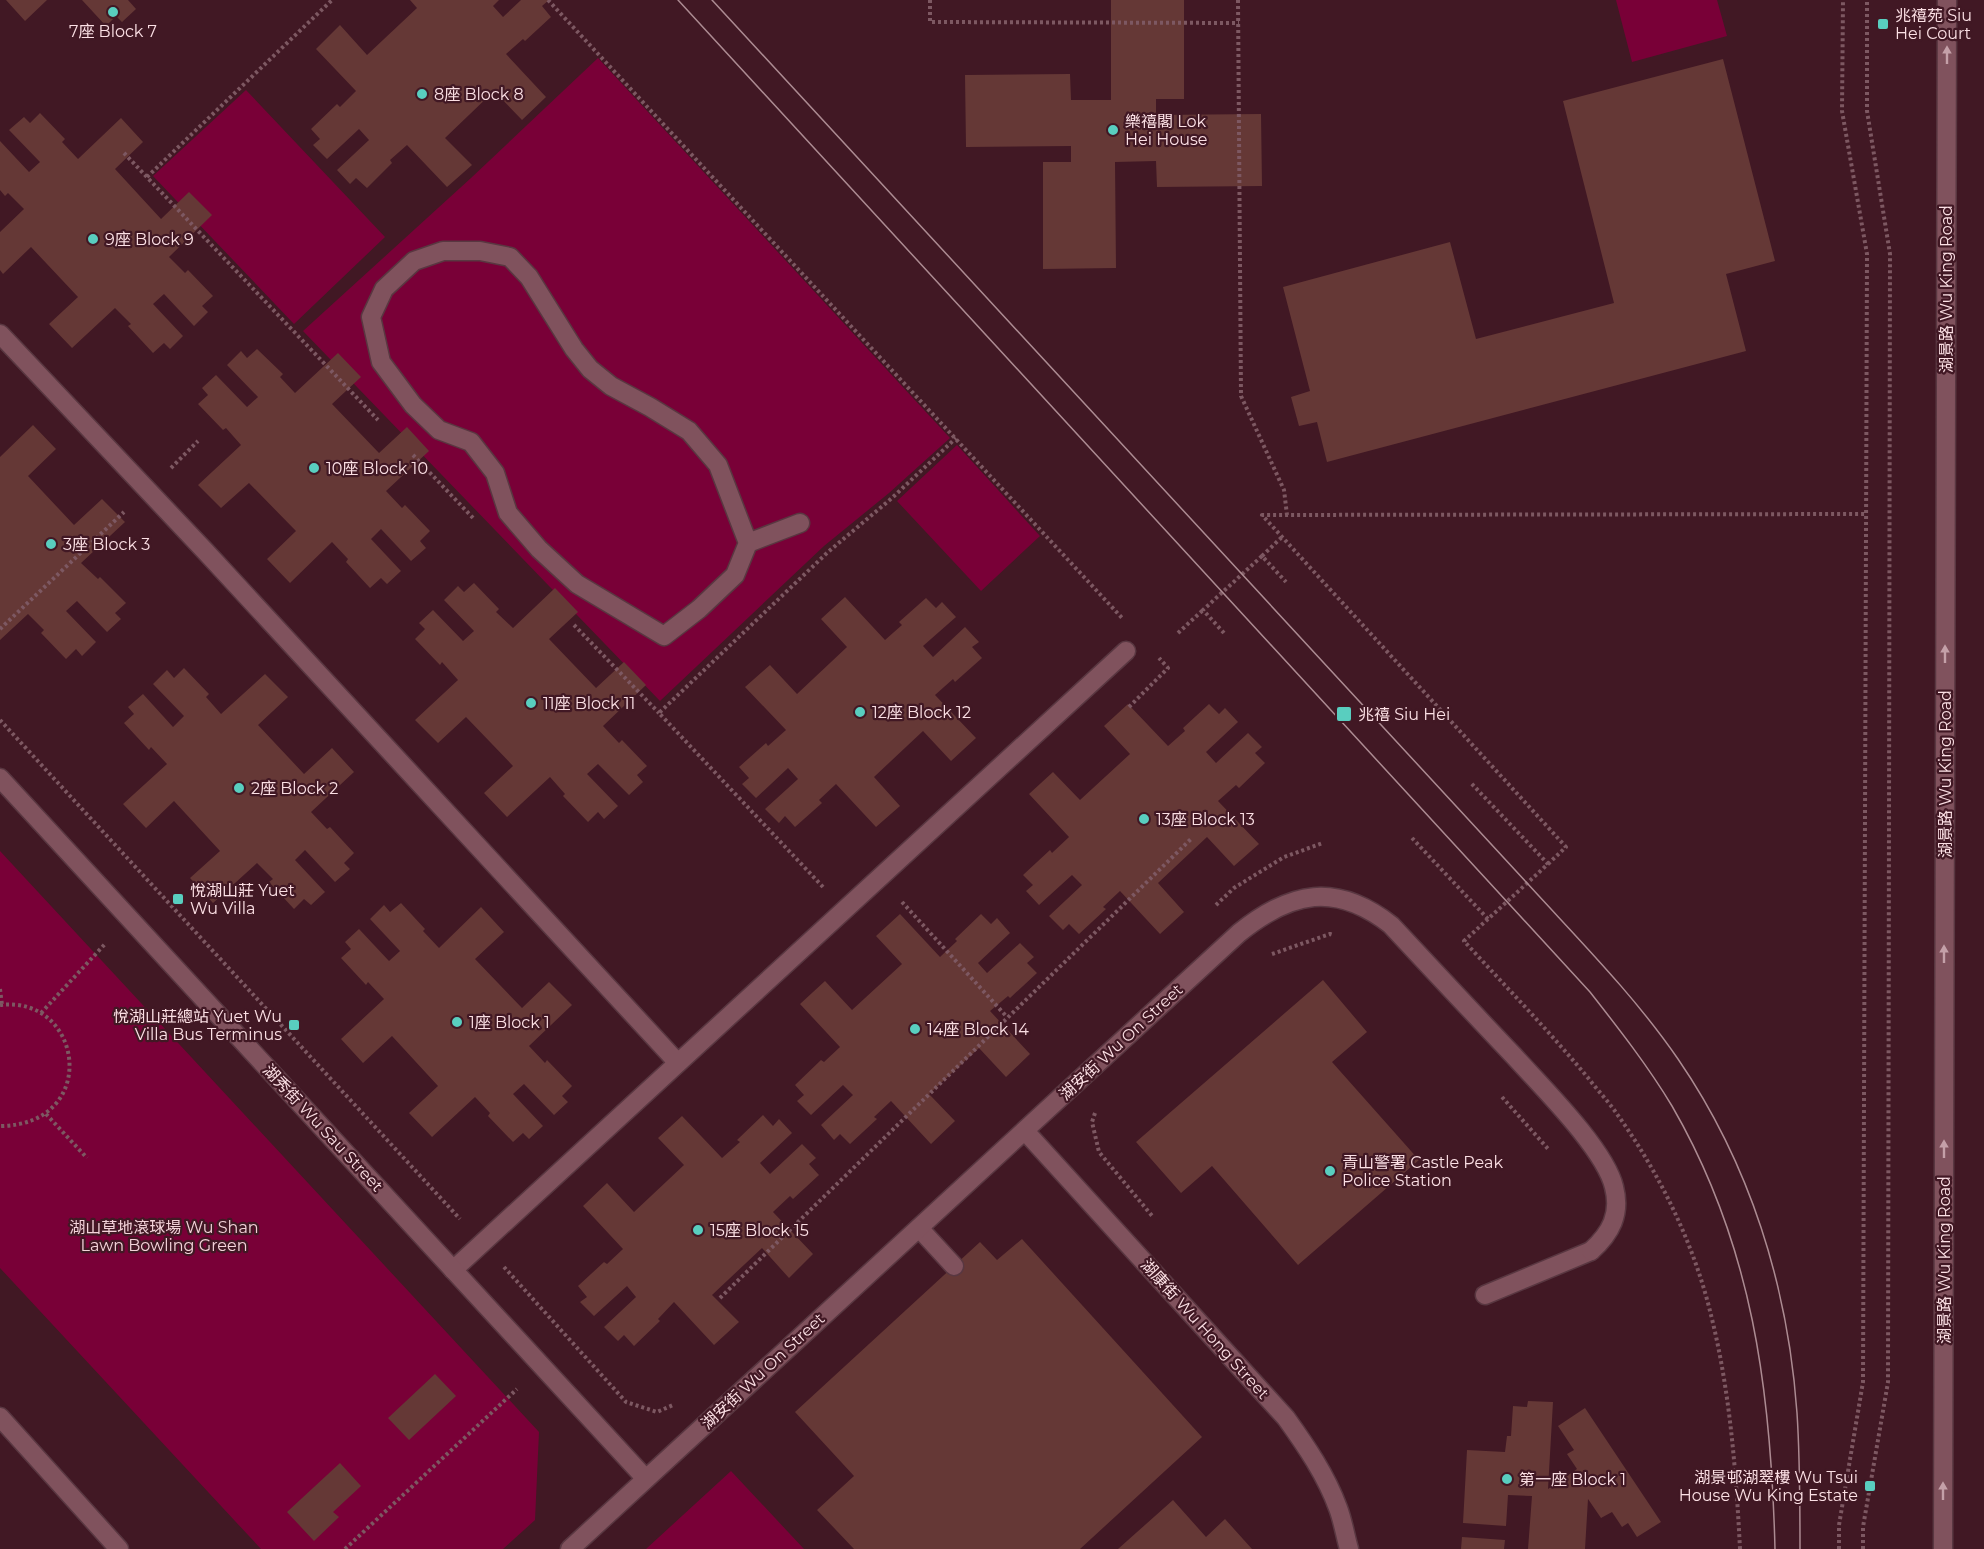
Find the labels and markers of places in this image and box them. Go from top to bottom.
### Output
marker: 7座 Block 7 [106,5,120,19]
place label: 兆禧苑 Siu Hei Court [1895,6,1972,43]
marker: 兆禧苑 Siu Hei Court [1876,17,1890,31]
place label: 7座 Block 7 [69,22,157,41]
place label: 8座 Block 8 [434,85,524,104]
marker: 8座 Block 8 [415,87,429,101]
place label: 樂禧閣 Lok Hei House [1125,112,1207,149]
marker: 樂禧閣 Lok Hei House [1106,123,1120,137]
place label: 9座 Block 9 [105,230,194,249]
marker: 9座 Block 9 [86,232,100,246]
place label: 10座 Block 10 [326,459,428,478]
marker: 10座 Block 10 [307,461,321,475]
place label: 3座 Block 3 [63,535,150,554]
marker: 3座 Block 3 [44,537,58,551]
place label: 11座 Block 11 [543,694,635,713]
marker: 11座 Block 11 [524,696,538,710]
place label: 12座 Block 12 [872,703,971,722]
marker: 12座 Block 12 [853,705,867,719]
marker: 兆禧 Siu Hei [1335,705,1353,723]
place label: 兆禧 Siu Hei [1358,705,1450,724]
place label: 2座 Block 2 [251,779,338,798]
marker: 2座 Block 2 [232,781,246,795]
place label: 13座 Block 13 [1156,810,1255,829]
marker: 13座 Block 13 [1137,812,1151,826]
place label: 悅湖山莊 Yuet Wu Villa [190,881,295,918]
marker: 悅湖山莊 Yuet Wu Villa [171,892,185,906]
place label: 悅湖山莊總站 Yuet Wu Villa Bus Terminus [113,1007,282,1044]
place label: 1座 Block 1 [469,1013,550,1032]
marker: 1座 Block 1 [450,1015,464,1029]
marker: 悅湖山莊總站 Yuet Wu Villa Bus Terminus [287,1018,301,1032]
place label: 14座 Block 14 [927,1020,1029,1039]
marker: 14座 Block 14 [908,1022,922,1036]
place label: 青山警署 Castle Peak Police Station [1342,1153,1503,1190]
marker: 青山警署 Castle Peak Police Station [1323,1164,1337,1178]
place label: 15座 Block 15 [710,1221,809,1240]
marker: 15座 Block 15 [691,1223,705,1237]
place label: 湖景邨湖翠樓 Wu Tsui House Wu King Estate [1679,1468,1858,1505]
place label: 第一座 Block 1 [1519,1470,1626,1489]
marker: 第一座 Block 1 [1500,1472,1514,1486]
marker: 湖景邨湖翠樓 Wu Tsui House Wu King Estate [1863,1479,1877,1493]

